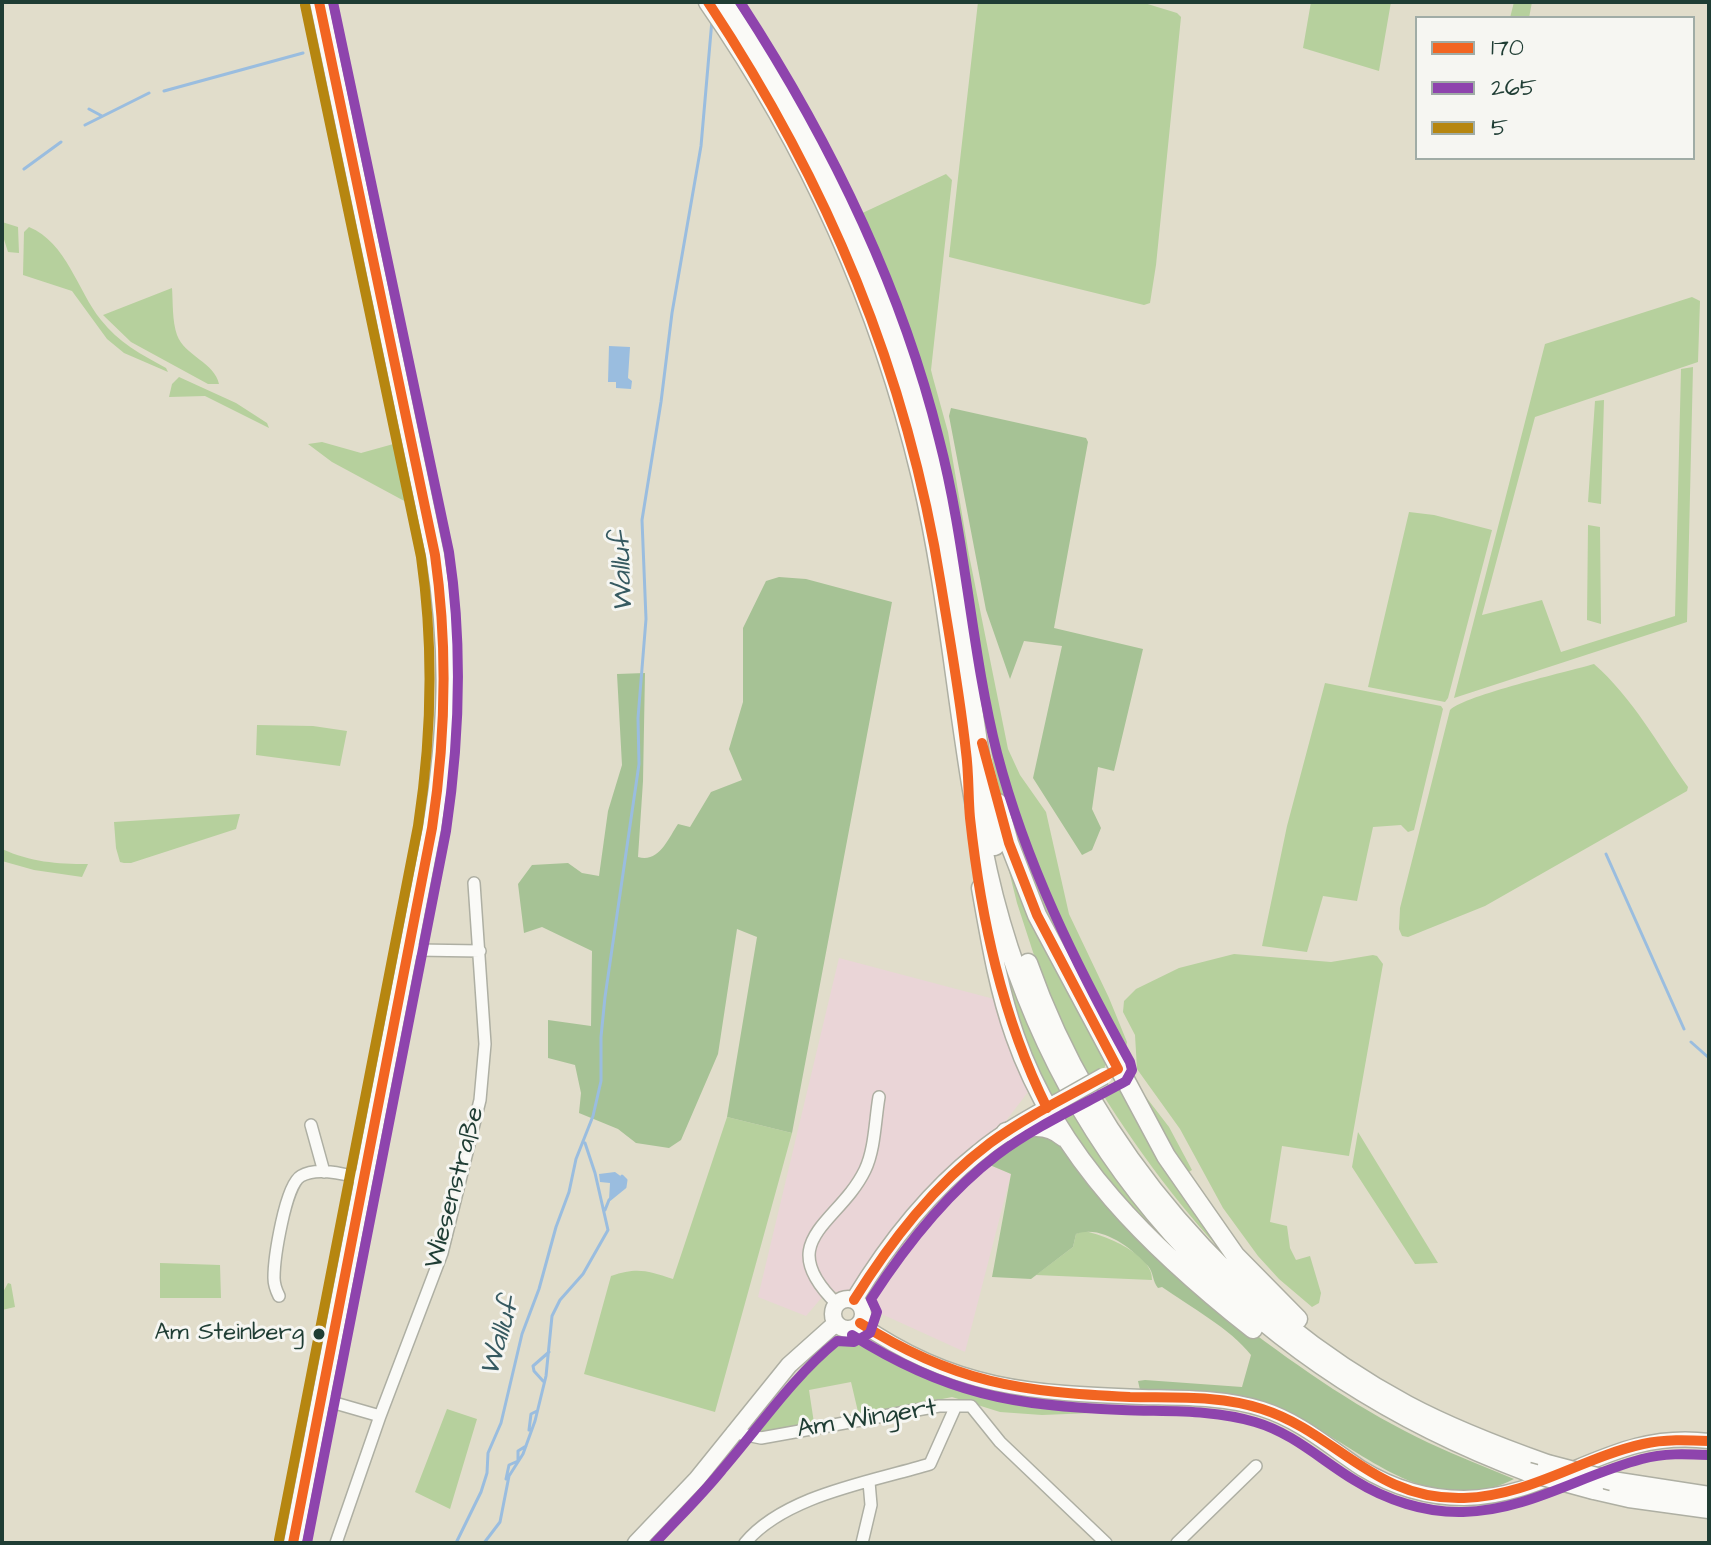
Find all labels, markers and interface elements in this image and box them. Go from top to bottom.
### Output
legend [1415,16,1695,160]
text: 170 [1491,31,1524,65]
text: 265 [1491,71,1537,105]
text: 5 [1491,111,1508,145]
water label: Walluf [606,531,642,613]
street label: Wiesenstraße [419,1104,493,1272]
water label: Walluf [475,1294,529,1380]
place label: Am Steinberg [155,1320,304,1348]
marker: Am Steinberg [311,1326,327,1342]
street label: Am Wingert [795,1394,939,1446]

